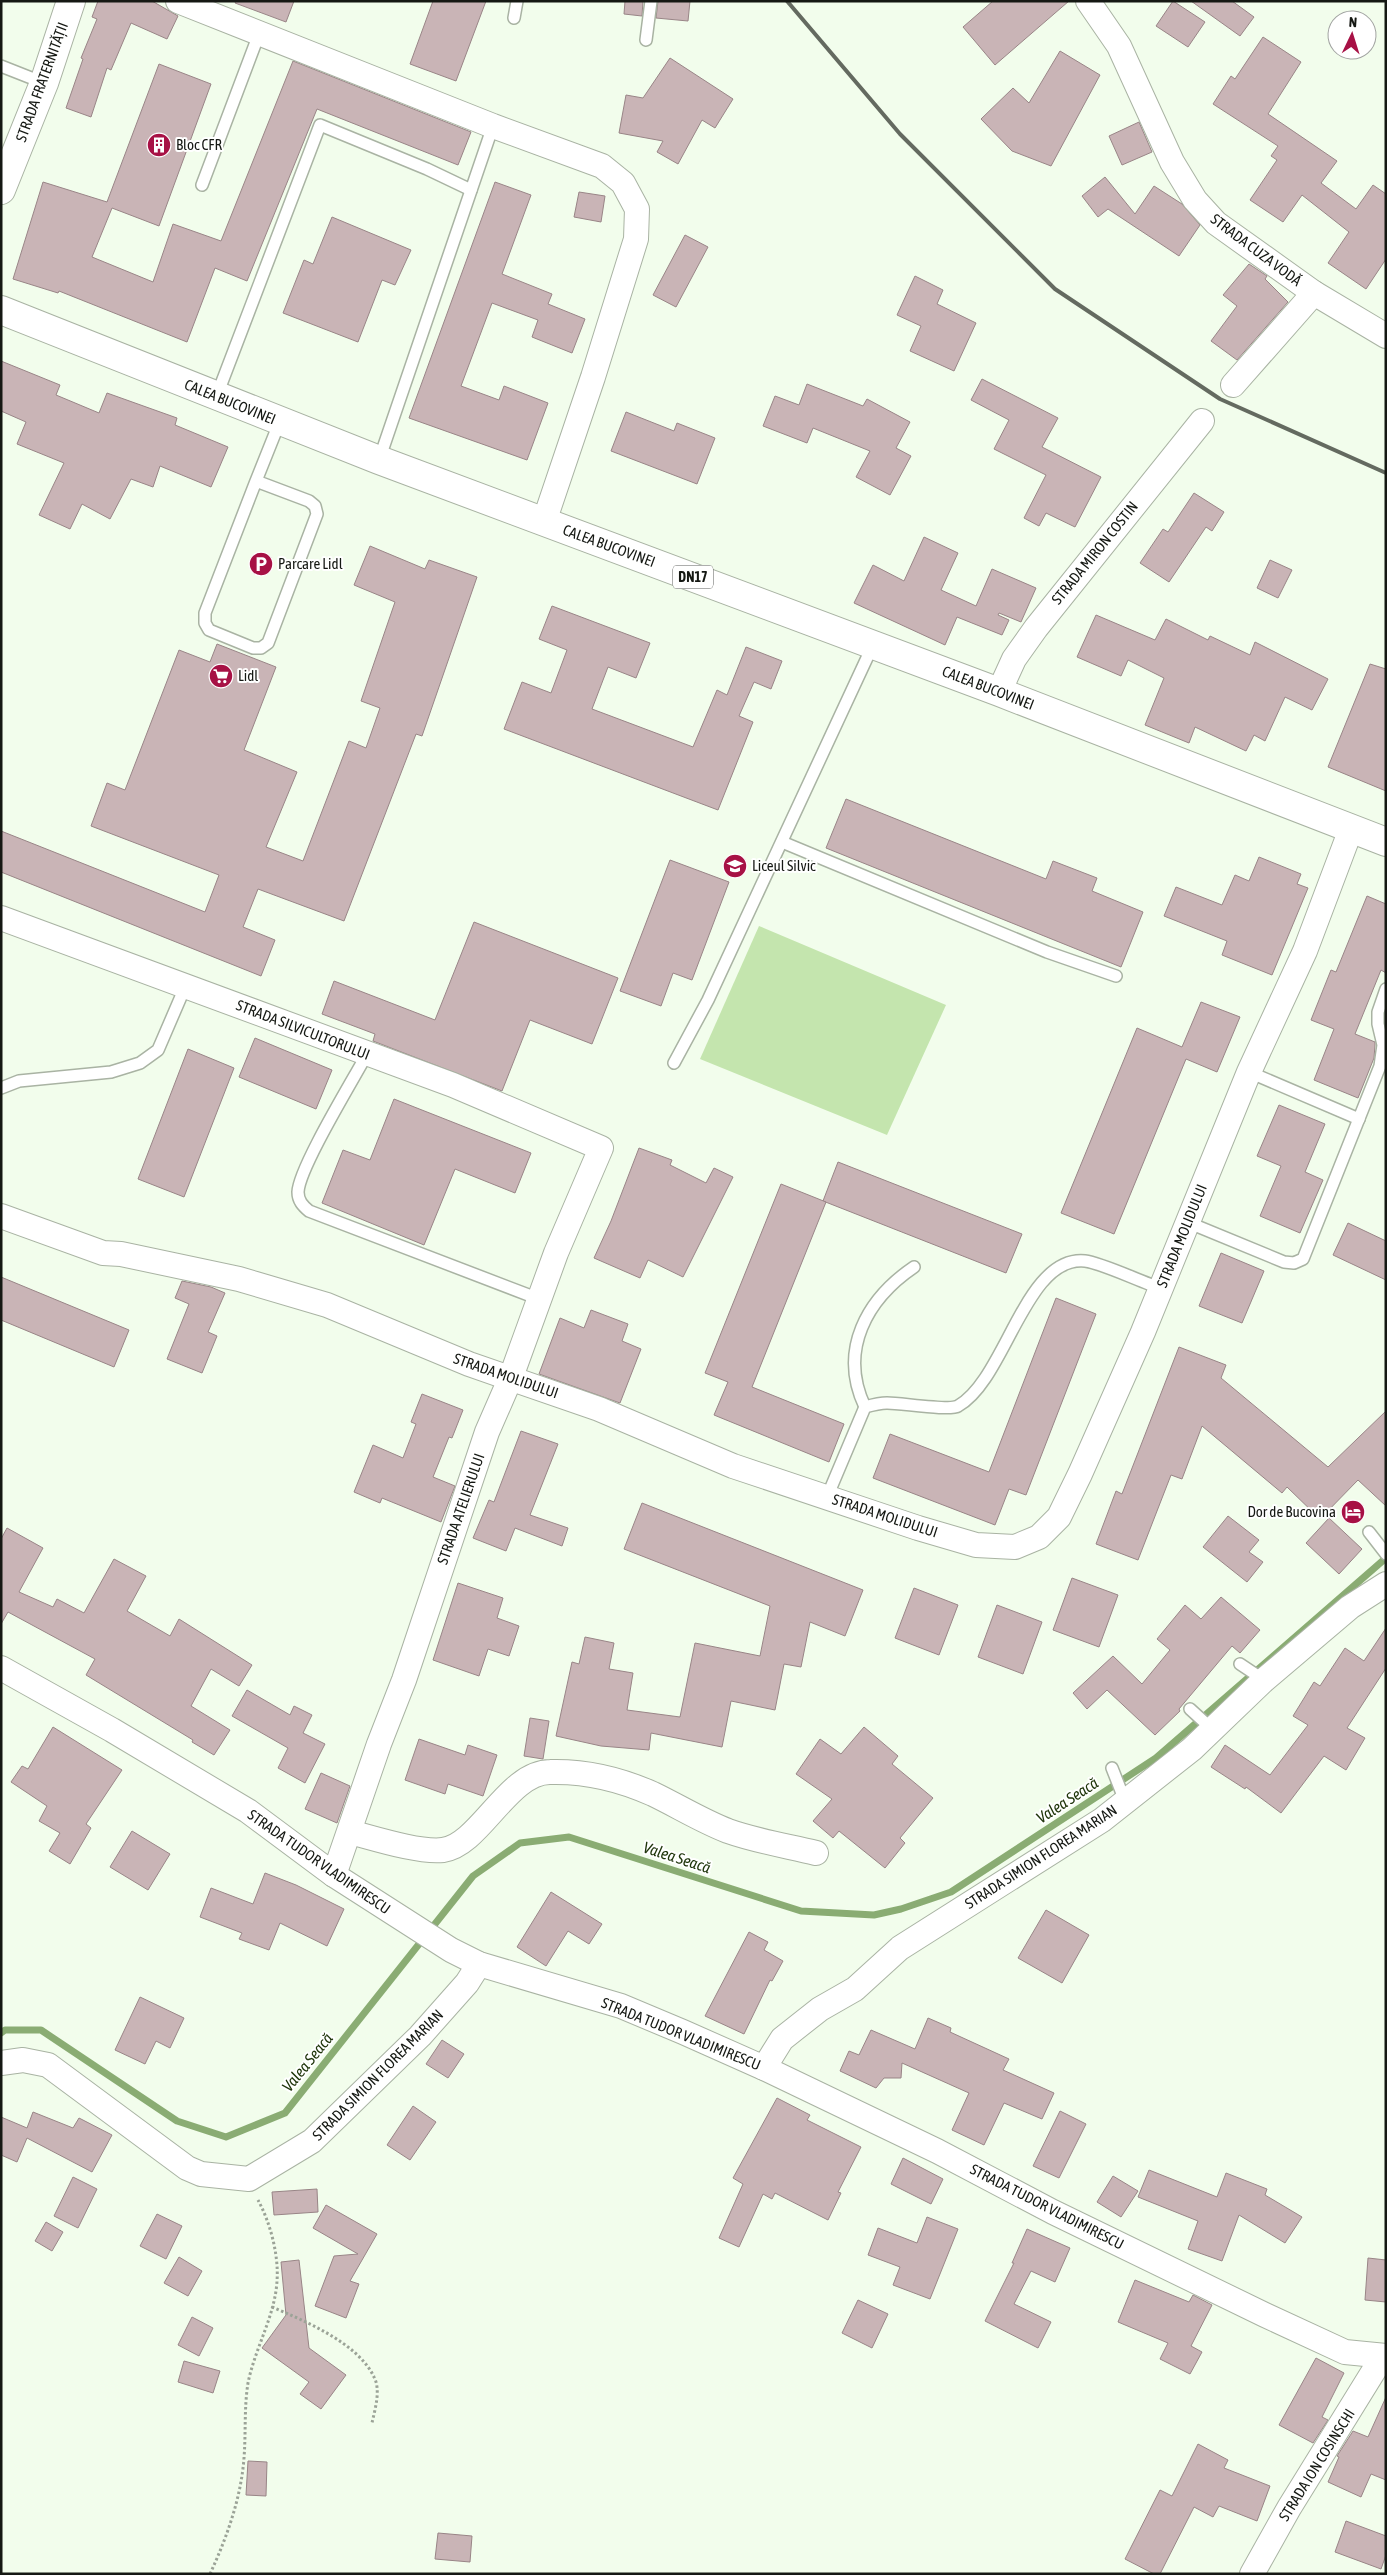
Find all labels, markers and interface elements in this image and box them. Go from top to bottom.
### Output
north arrow [1327,10,1377,60]
text: N [1348,14,1358,30]
street label: STRADA FRATERNITĂȚII [12,20,71,144]
building icon: Bloc CFR [146,132,172,158]
place label: Bloc CFR [176,136,222,153]
street label: STRADA CUZA VODĂ [1208,210,1305,290]
street label: CALEA BUCOVINEI [182,375,278,428]
street label: STRADA MIRON COSTIN [1048,498,1141,607]
street label: CALEA BUCOVINEI [561,521,658,570]
parking icon: Parcare Lidl [248,551,274,577]
place label: Parcare Lidl [278,555,343,572]
road number: DN17 [673,566,713,588]
street label: CALEA BUCOVINEI [940,662,1036,713]
supermarket icon: Lidl [208,663,234,689]
place label: Lidl [238,667,258,684]
school or university icon: Liceul Silvic [722,853,748,879]
place label: Liceul Silvic [752,857,816,874]
street label: STRADA SILVICULTORULUI [234,996,372,1063]
street label: STRADA MOLIDULUI [1153,1182,1210,1290]
street label: STRADA MOLIDULUI [452,1350,561,1401]
street label: STRADA ATELIERULUI [434,1451,487,1567]
street label: STRADA MOLIDULUI [830,1490,940,1541]
hotel icon: Dor de Bucovina [1340,1499,1366,1525]
place label: Dor de Bucovina [1247,1503,1336,1520]
water label: Valea Seacă [1033,1773,1102,1827]
street label: STRADA SIMION FLOREA MARIAN [962,1801,1120,1912]
street label: STRADA TUDOR VLADIMIRESCU [245,1806,394,1917]
water label: Valea Seacă [641,1838,714,1877]
street label: STRADA TUDOR VLADIMIRESCU [599,1994,763,2073]
street label: STRADA SIMION FLOREA MARIAN [309,2006,447,2144]
water label: Valea Seacă [278,2029,336,2095]
street label: STRADA TUDOR VLADIMIRESCU [968,2160,1127,2253]
street label: STRADA ION COSINSCHI [1275,2406,1358,2524]

